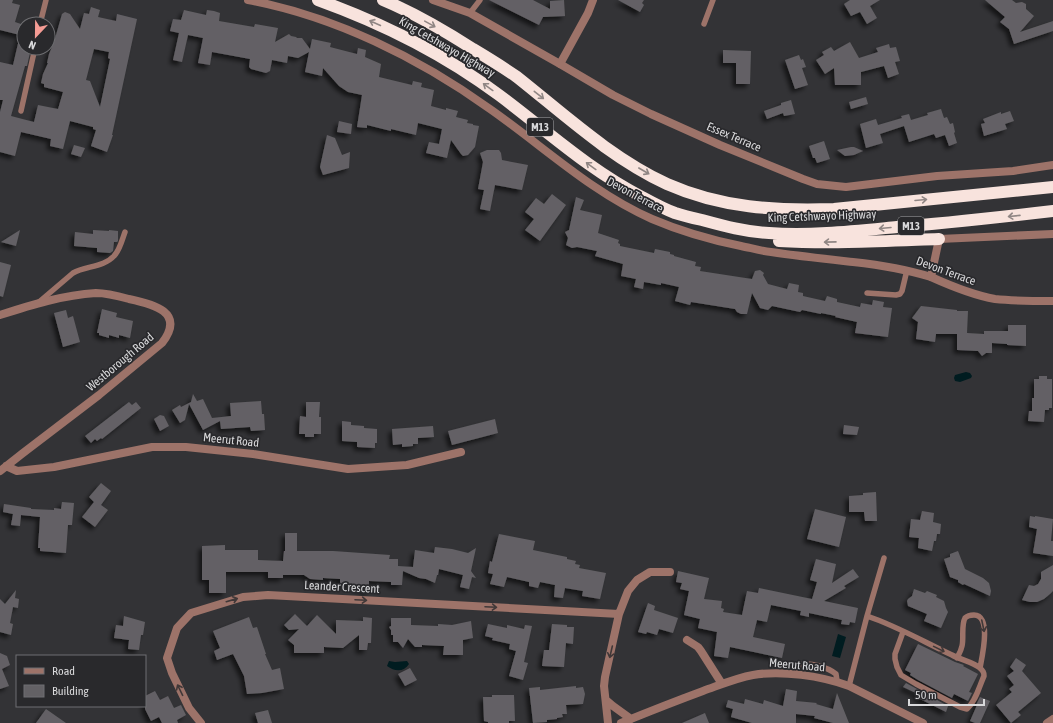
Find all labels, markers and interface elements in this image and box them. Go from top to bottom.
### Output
street label: King Cetshwayo Highway [396,14,498,80]
north arrow [16,16,56,56]
one-way arrow [369,19,381,26]
one-way arrow [424,20,436,28]
text: N [27,38,38,52]
one-way arrow [483,83,494,91]
one-way arrow [533,90,544,99]
road number: M13 [527,118,553,136]
street label: Essex Terrace [705,119,763,155]
one-way arrow [586,162,597,170]
one-way arrow [638,168,650,176]
street label: Devon Terrace [604,174,666,216]
one-way arrow [914,197,927,204]
street label: King Cetshwayo Highway [767,207,877,225]
one-way arrow [1008,212,1021,219]
road number: M13 [898,217,924,235]
one-way arrow [879,224,892,232]
one-way arrow [824,239,837,246]
street label: Devon Terrace [914,254,978,288]
street label: Westborough Road [84,330,156,394]
street label: Meerut Road [202,430,260,450]
street label: Leander Crescent [304,578,381,596]
one-way arrow [225,596,238,603]
one-way arrow [354,597,367,604]
one-way arrow [484,603,497,611]
one-way arrow [980,619,988,632]
one-way arrow [606,645,614,658]
one-way arrow [932,646,944,653]
legend [16,655,146,707]
street label: Meerut Road [768,656,826,674]
text: Road [52,664,75,678]
scale bar [909,681,984,707]
text: Building [52,684,90,698]
one-way arrow [176,684,183,696]
text: 50 m [915,688,937,702]

